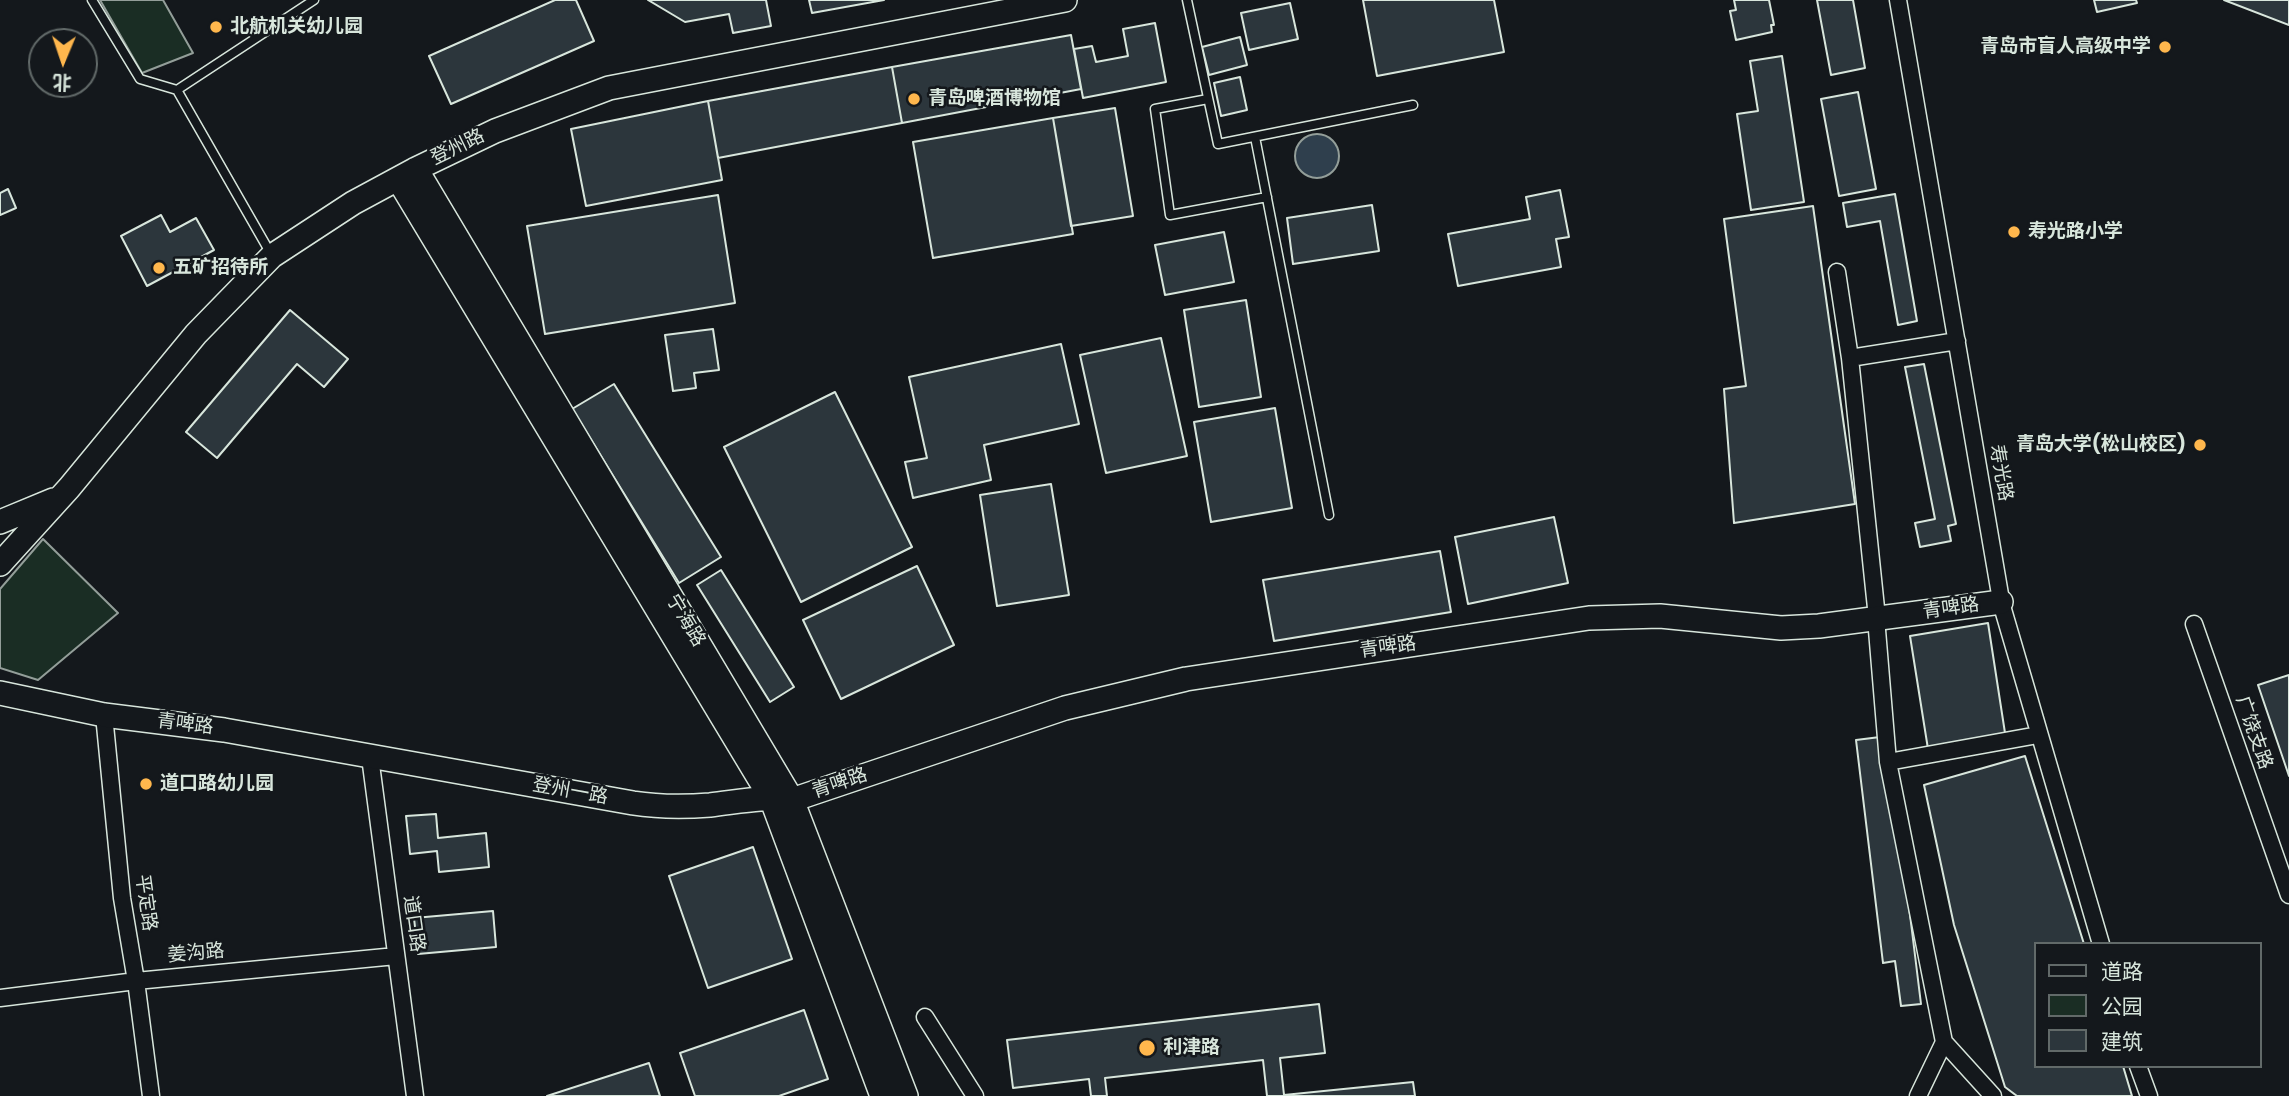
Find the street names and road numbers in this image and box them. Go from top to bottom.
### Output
street label: 登州路 [427,125,489,171]
street label: 寿光路 [1984,443,2016,503]
street label: 宁海路 [661,591,709,651]
street label: 青啤路 [1921,594,1981,624]
street label: 青啤路 [1358,633,1418,663]
street label: 广饶支路 [2230,693,2276,773]
street label: 青啤路 [155,710,215,740]
street label: 青啤路 [809,764,871,804]
street label: 登州一路 [531,774,609,810]
street label: 平定路 [130,873,160,933]
street label: 道口路 [398,894,428,954]
street label: 姜沟路 [167,940,225,968]

